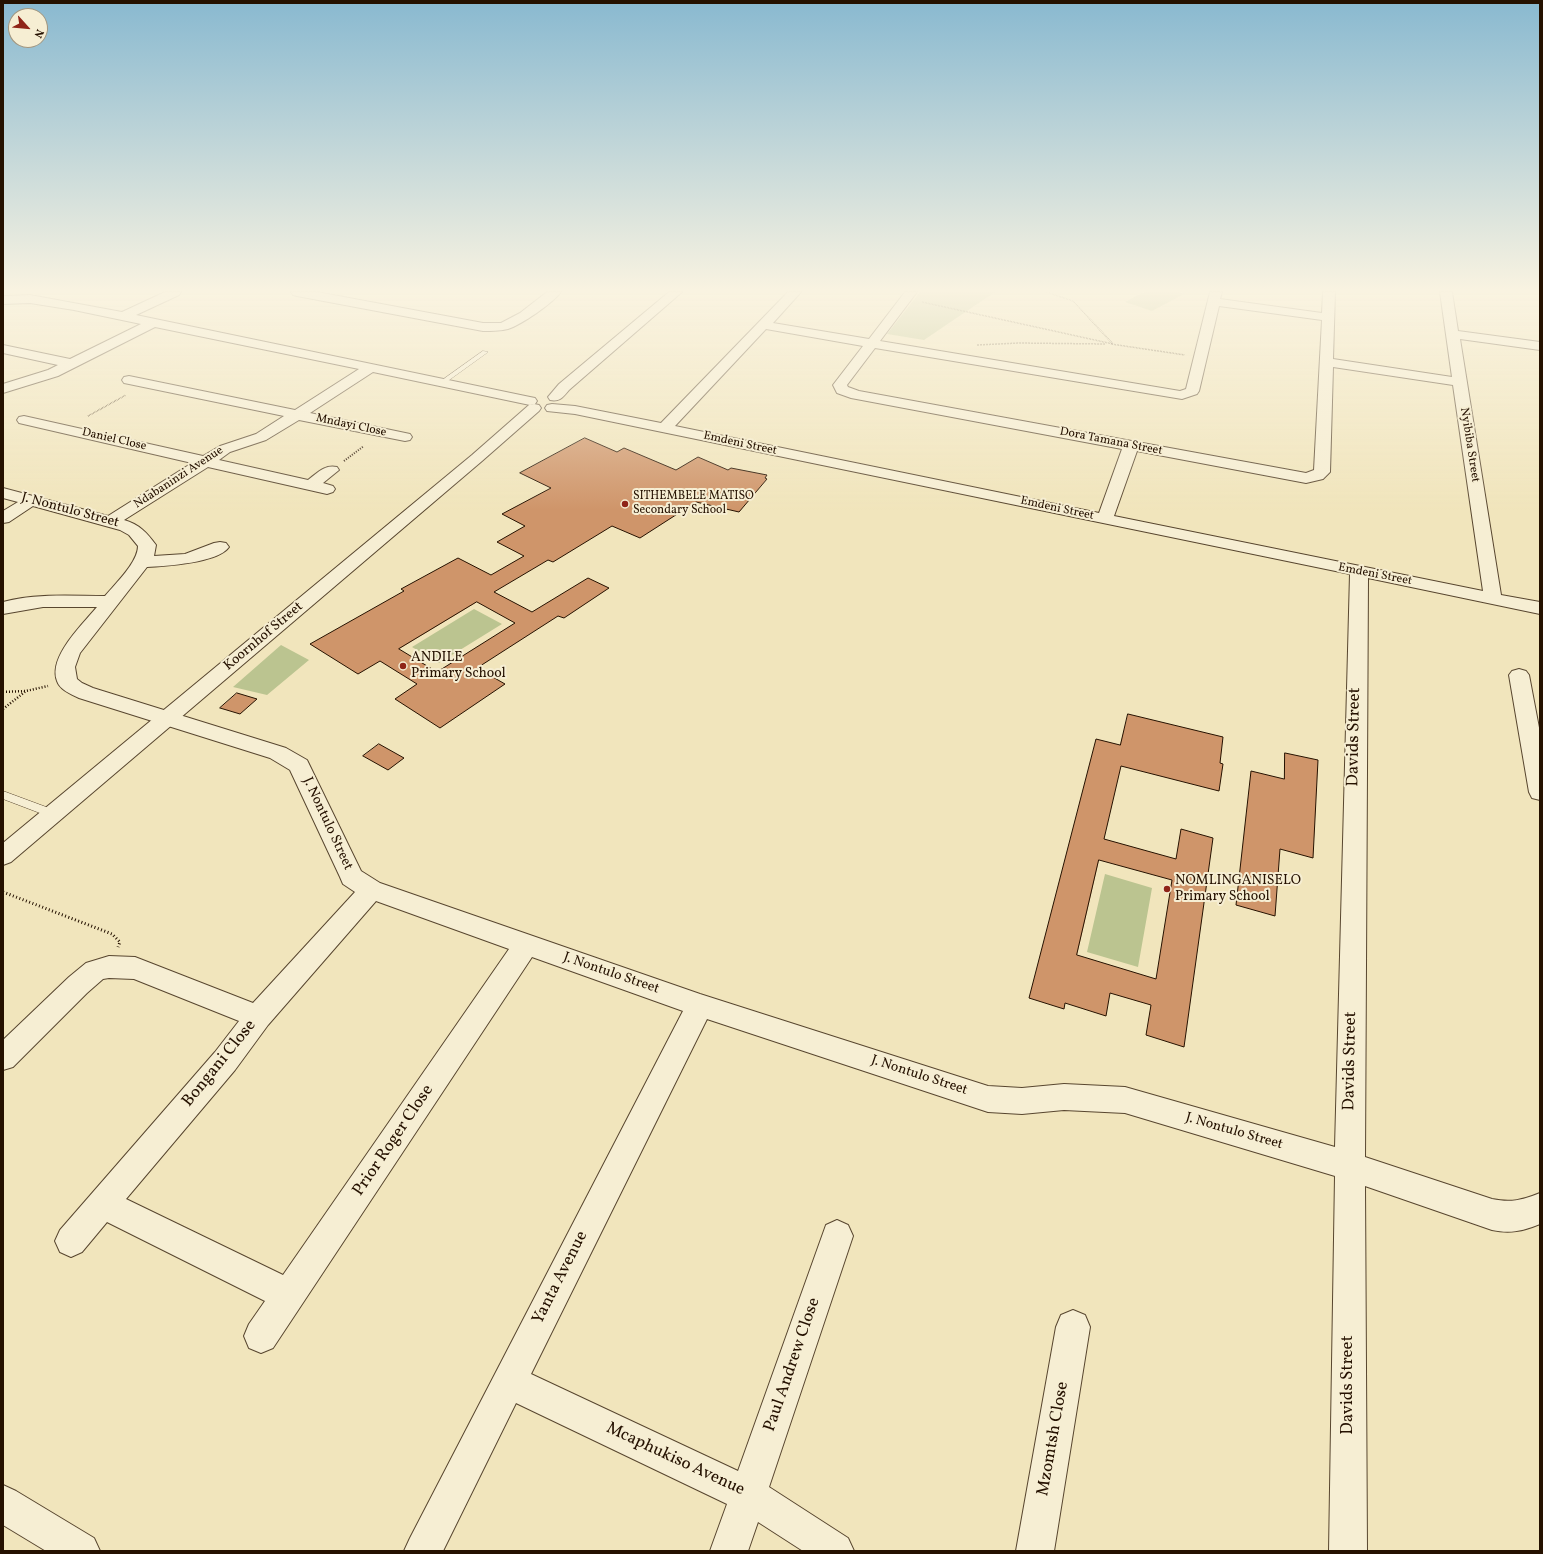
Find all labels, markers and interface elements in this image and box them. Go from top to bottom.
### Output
north arrow [8,8,48,48]
text: N [30,26,47,40]
street label: Nyibiba Street [1456,407,1482,483]
street label: Mndayi Close [314,411,388,441]
street label: Dora Tamana Street [1058,425,1164,459]
street label: Daniel Close [80,426,148,454]
street label: Emdeni Street [702,429,778,459]
street label: Ndabaninzi Avenue [132,444,226,512]
street label: J. Nontulo Street [19,490,121,532]
place label: SITHEMBELE MATISO Secondary School [633,490,754,518]
street label: Emdeni Street [1019,494,1095,524]
marker: SITHEMBELE MATISO Secondary School [620,499,630,509]
street label: Emdeni Street [1337,561,1413,589]
street label: Koornhof Street [221,599,307,675]
place label: ANDILE Primary School [411,650,506,682]
marker: ANDILE Primary School [398,661,408,671]
street label: Davids Street [1344,687,1366,787]
street label: J. Nontulo Street [298,775,356,873]
place label: NOMLINGANISELO Primary School [1175,873,1301,906]
marker: NOMLINGANISELO Primary School [1162,884,1172,894]
street label: J. Nontulo Street [561,950,661,998]
street label: Davids Street [1340,1011,1362,1111]
street label: Bongani Close [179,1016,261,1112]
street label: J. Nontulo Street [869,1052,969,1100]
street label: Prior Roger Close [349,1081,439,1201]
street label: J. Nontulo Street [1183,1110,1285,1154]
street label: Yanta Avenue [529,1228,593,1328]
street label: Paul Andrew Close [761,1295,825,1435]
street label: Davids Street [1339,1335,1359,1435]
street label: Mzomtsh Close [1034,1380,1074,1498]
street label: Mcaphukiso Avenue [602,1419,748,1501]

